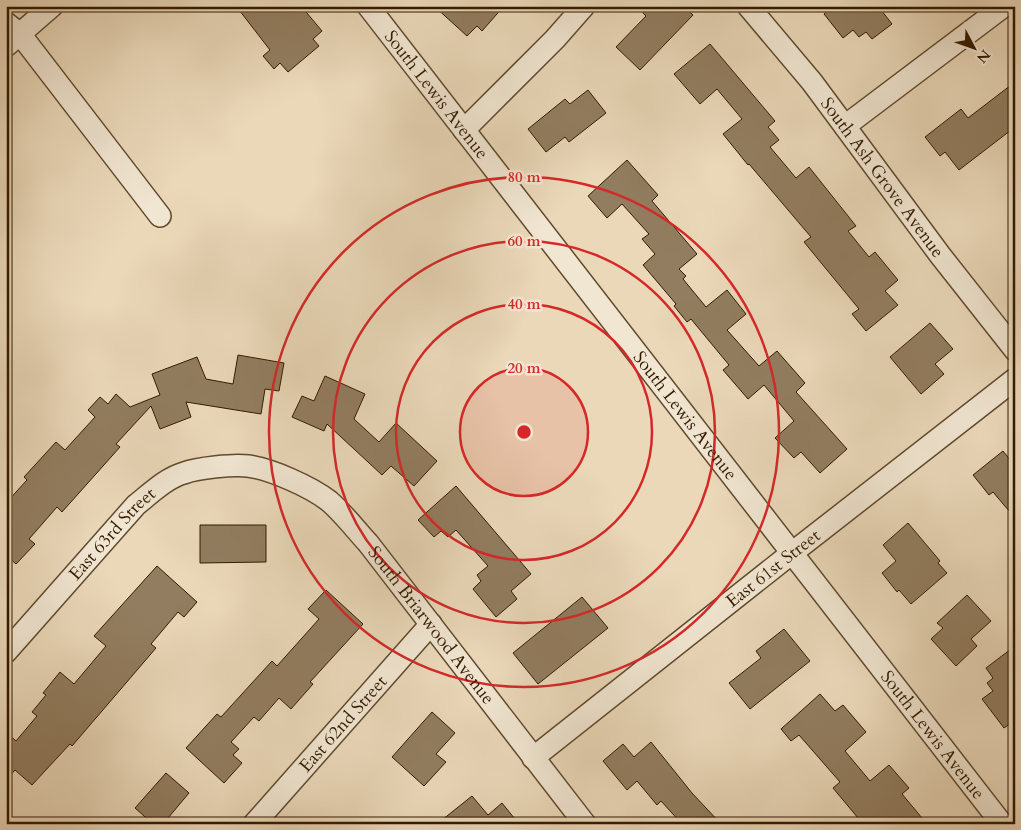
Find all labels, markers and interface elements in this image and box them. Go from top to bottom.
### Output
north arrow [948,22,998,72]
street label: South Lewis Avenue [378,25,494,165]
text: N [972,45,995,67]
street label: South Ash Grove Avenue [814,92,950,263]
text: 80 m [507,167,541,187]
text: 60 m [507,231,541,251]
text: 40 m [507,294,541,314]
street label: South Lewis Avenue [627,346,743,485]
text: 20 m [507,358,541,378]
centre of rings [515,423,533,441]
street label: East 63rd Street [63,482,161,586]
street label: East 61st Street [721,523,826,614]
street label: South Briarwood Avenue [362,541,500,710]
street label: South Lewis Avenue [874,665,990,805]
street label: East 62nd Street [293,670,393,778]

